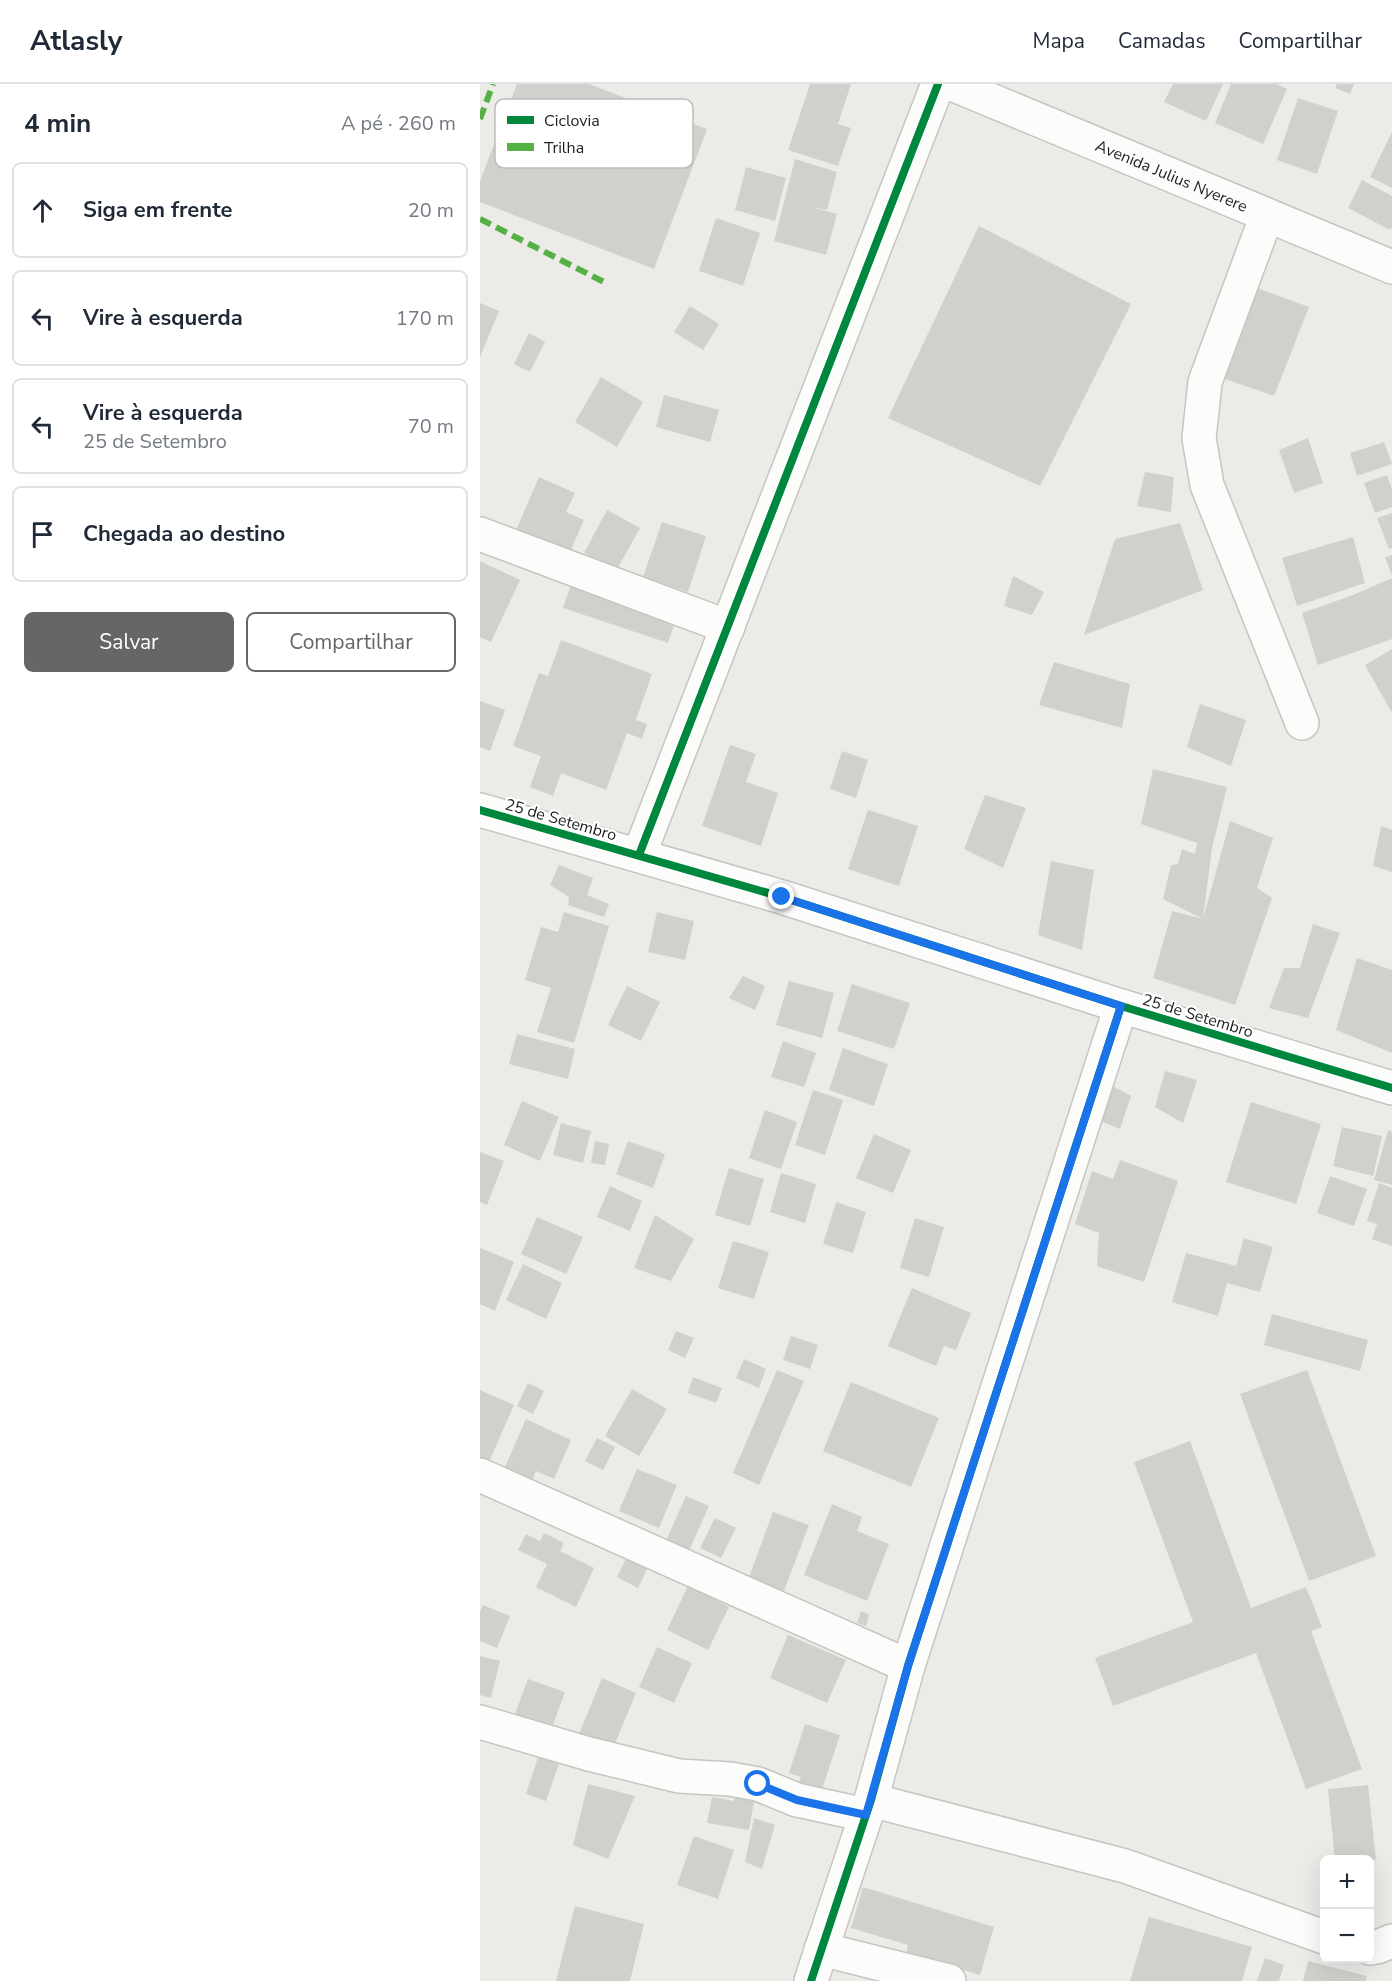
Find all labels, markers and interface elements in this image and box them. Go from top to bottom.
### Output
text: Atlasly [30,22,122,60]
text: Mapa [1033,27,1085,55]
text: Camadas [1118,27,1205,55]
text: Compartilhar [1238,27,1362,55]
legend [495,99,693,168]
text: 4 min [24,106,91,141]
text: A pé · 260 m [341,110,456,137]
text: Ciclovia [544,110,600,132]
street label: Avenida Julius Nyerere [1092,135,1251,218]
text: Trilha [544,137,584,159]
icon: ahead [26,194,59,227]
text: Siga em frente [83,195,232,225]
text: 20 m [408,197,454,224]
icon: left [26,302,59,335]
text: Vire à esquerda [83,303,243,333]
text: 170 m [396,305,454,332]
text: Vire à esquerda [83,398,243,428]
icon: left [26,410,59,443]
text: 70 m [408,413,454,440]
text: 25 de Setembro [83,428,227,455]
icon: arrive [26,518,59,551]
text: Chegada ao destino [83,519,285,549]
button: Salvar [24,612,234,672]
button: Compartilhar [246,612,456,672]
street label: 25 de Setembro [502,794,619,846]
route end [768,883,794,909]
street label: 25 de Setembro [1139,989,1256,1043]
route start [744,1770,770,1796]
map controls [1320,1855,1374,1963]
button: + [1320,1855,1374,1909]
button: − [1320,1909,1374,1963]

